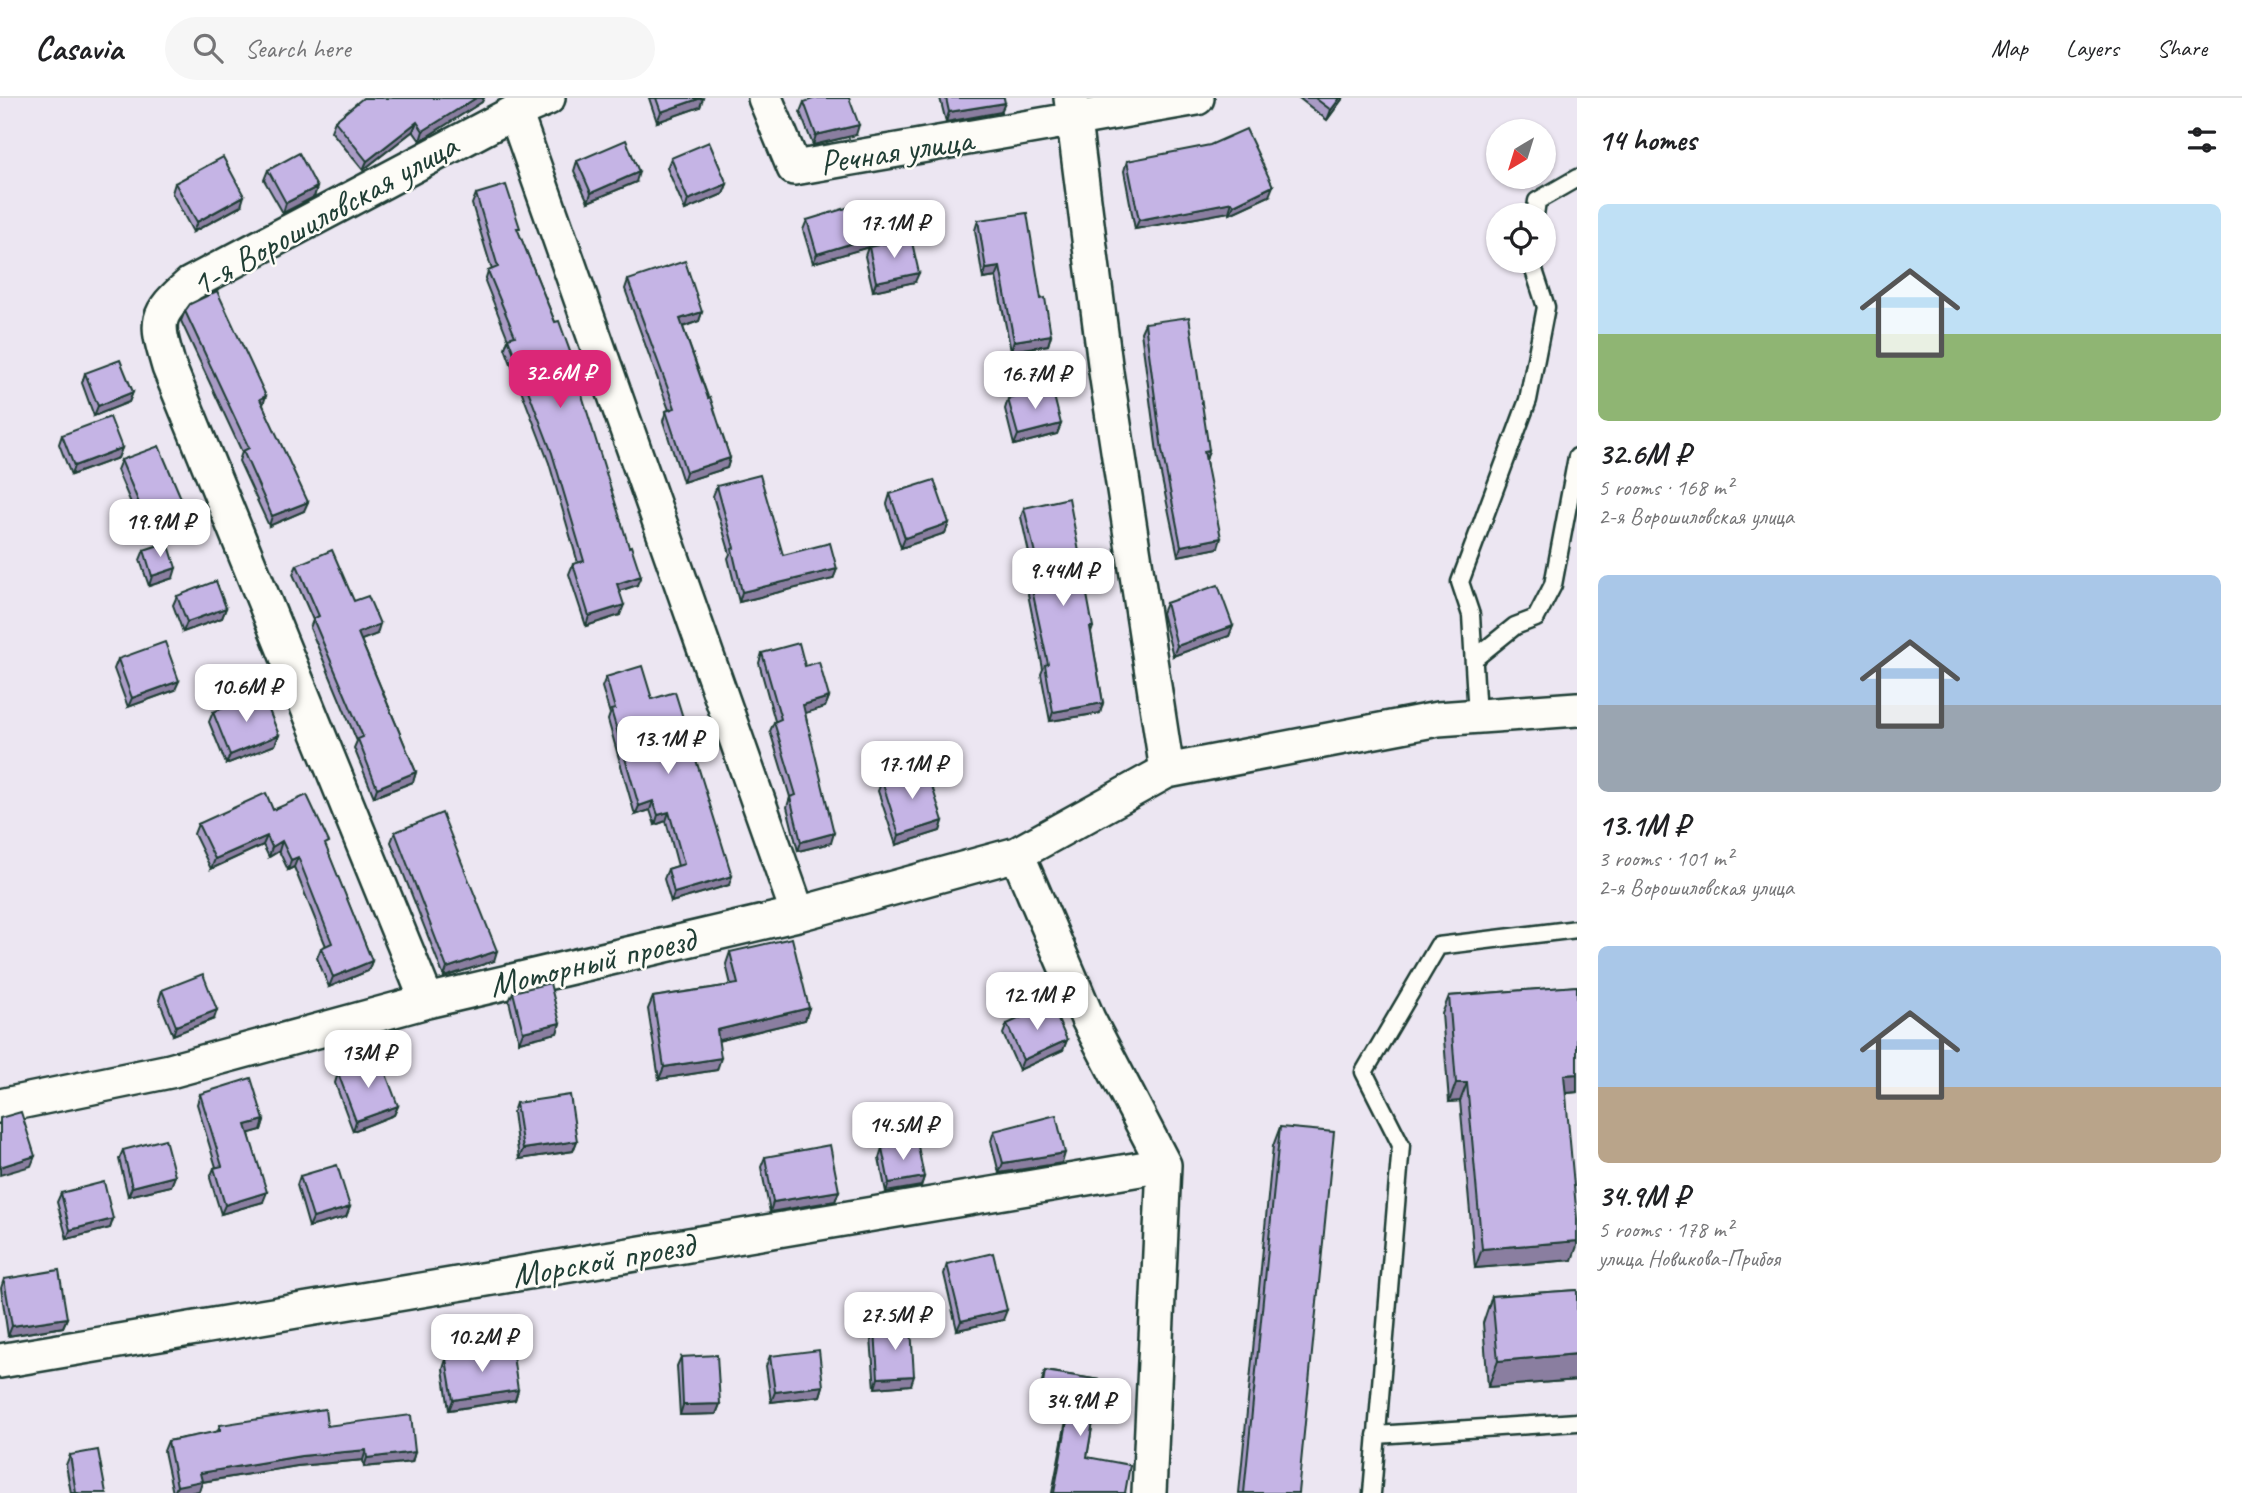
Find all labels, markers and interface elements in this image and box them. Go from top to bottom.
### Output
search box [165,17,655,80]
text: Casavia [35,27,123,69]
icon: search [189,29,227,67]
text: Search here [245,32,351,65]
text: Map [1991,33,2028,63]
text: Layers [2066,33,2119,63]
text: Share [2157,33,2207,63]
street label: Речная улица [816,116,978,185]
north arrow [1486,119,1556,189]
map controls [1486,119,1556,273]
text: 14 homes [1598,121,1696,159]
icon: filters [2183,121,2221,159]
street label: 1-я Ворошиловская улица [183,122,468,307]
pin: 17.1M ₽ [829,200,959,260]
button: locate [1486,203,1556,273]
text: 17.1M ₽ [859,208,929,237]
icon: home [1847,250,1973,376]
pin: 32.6M ₽ [495,350,625,410]
pin: 16.7M ₽ [970,352,1100,411]
text: 32.6M ₽ [525,358,595,387]
text: 16.7M ₽ [1000,359,1070,388]
text: 32.6M ₽ [1598,435,1690,473]
text: 5 rooms · 168 m² [1598,473,1733,502]
pin: 19.9M ₽ [95,500,225,559]
text: 2-я Ворошиловская улица [1598,502,1794,531]
text: 19.9M ₽ [125,507,195,536]
pin: 9.44M ₽ [998,548,1128,608]
text: 9.44M ₽ [1028,556,1098,585]
icon: home [1847,621,1973,747]
pin: 10.6M ₽ [181,664,311,724]
text: 10.6M ₽ [211,672,281,701]
pin: 13.1M ₽ [603,716,733,776]
text: 13.1M ₽ [633,724,703,753]
pin: 17.1M ₽ [847,742,977,801]
text: 17.1M ₽ [877,749,947,778]
text: 13.1M ₽ [1598,806,1689,844]
text: 3 rooms · 101 m² [1598,844,1733,873]
text: 2-я Ворошиловская улица [1598,873,1794,902]
street label: Моторный проезд [485,916,703,1008]
pin: 12.1M ₽ [972,972,1102,1032]
text: 12.1M ₽ [1002,980,1072,1009]
icon: home [1847,992,1973,1118]
pin: 13M ₽ [319,1030,417,1090]
text: 13M ₽ [341,1038,395,1067]
pin: 14.5M ₽ [838,1102,968,1162]
text: 14.5M ₽ [868,1110,938,1139]
text: 34.9M ₽ [1598,1177,1689,1215]
text: 5 rooms · 178 m² [1598,1215,1733,1244]
street label: Морской проезд [508,1221,701,1298]
text: улица Новикова-Прибоя [1598,1244,1780,1273]
pin: 27.5M ₽ [830,1292,960,1352]
text: 27.5M ₽ [860,1300,930,1329]
pin: 10.2M ₽ [417,1314,547,1374]
text: 10.2M ₽ [447,1322,517,1351]
pin: 34.9M ₽ [1015,1378,1145,1438]
text: 34.9M ₽ [1045,1386,1115,1415]

